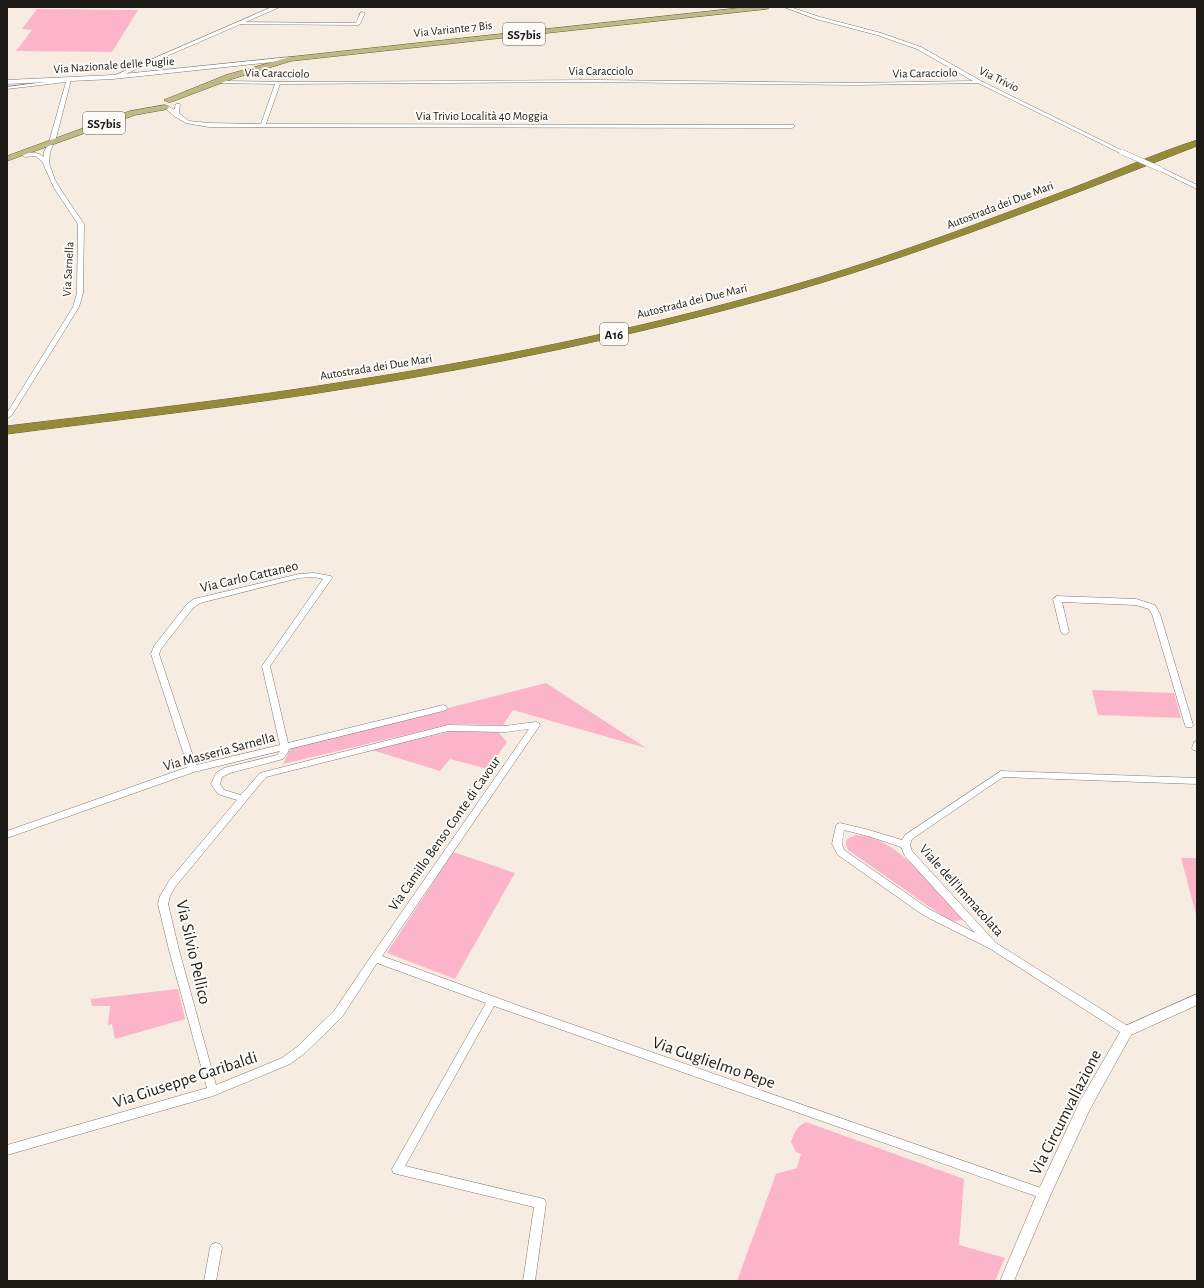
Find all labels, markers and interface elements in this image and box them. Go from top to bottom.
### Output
street label: Via Variante 7 Bis [413,19,493,39]
road number: SS7bis [503,23,545,45]
street label: Via Nazionale delle Puglie [53,55,175,75]
street label: Via Trivio [977,64,1021,94]
street label: Via Caracciolo [568,65,634,77]
street label: Via Caracciolo [244,66,310,80]
street label: Via Caracciolo [892,66,958,80]
street label: Via Trivio Località 40 Moggia [416,110,549,122]
road number: SS7bis [83,112,125,134]
street label: Autostrada dei Due Mari [945,179,1055,231]
street label: Via Sarnella [61,241,75,297]
street label: Autostrada dei Due Mari [636,281,748,321]
road number: A16 [600,323,628,345]
street label: Autostrada dei Due Mari [319,352,433,382]
street label: Via Carlo Cattaneo [199,559,300,595]
street label: Via Masseria Sarnella [162,730,277,774]
street label: Via Camillo Benso Conte di Cavour [386,754,504,913]
street label: Viale dell'Immacolata [916,842,1006,940]
street label: Via Silvio Pellico [173,898,214,1006]
street label: Via Guglielmo Pepe [650,1033,778,1092]
street label: Via Circumvallazione [1027,1047,1104,1178]
street label: Via Giuseppe Garibaldi [111,1048,259,1111]

